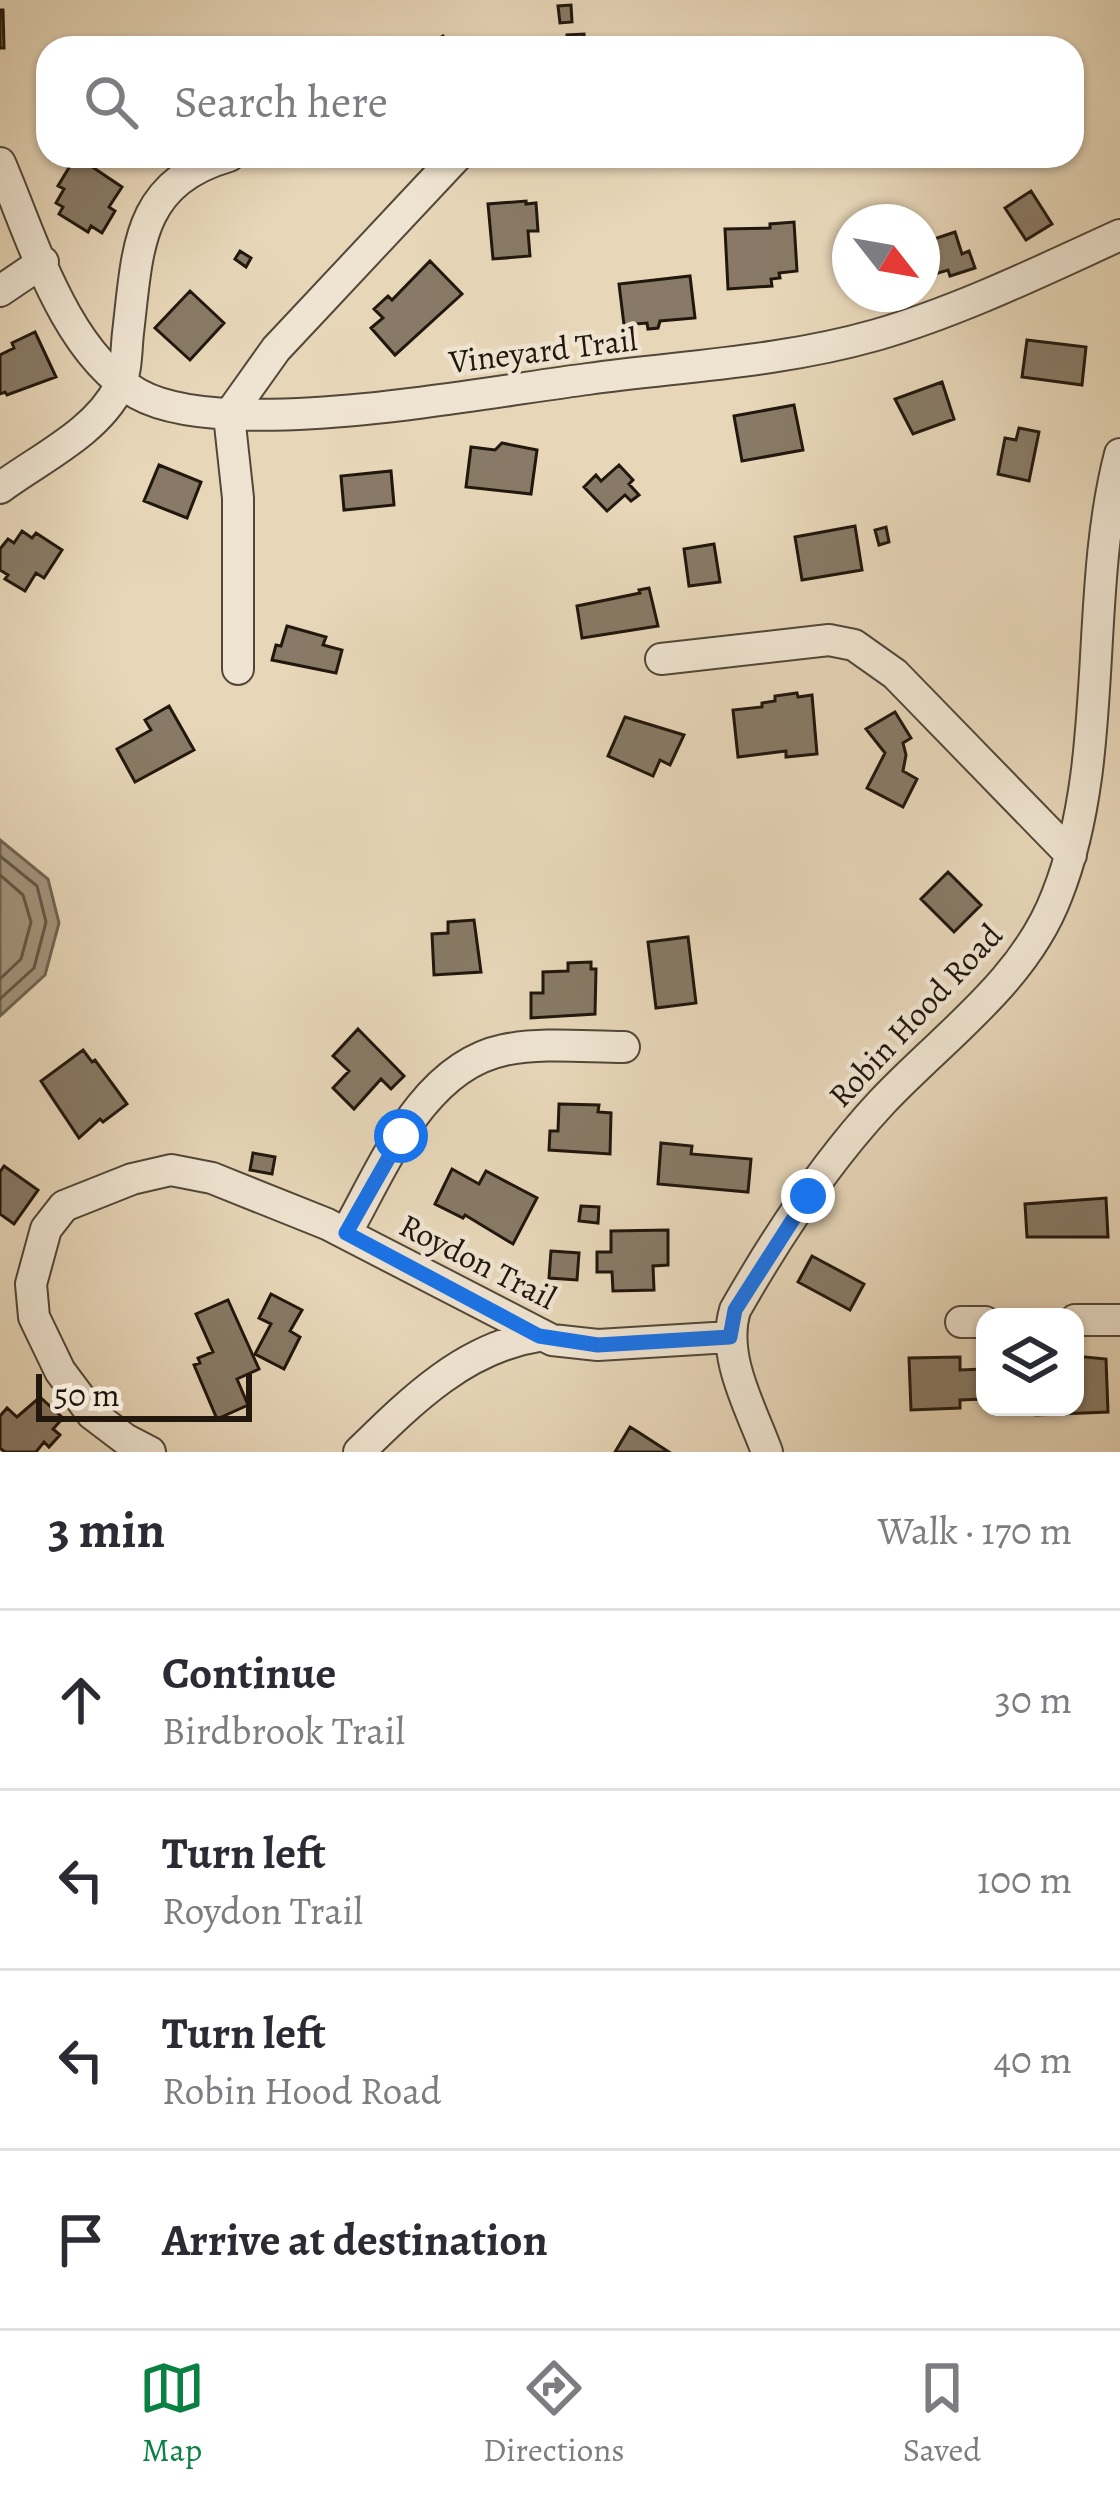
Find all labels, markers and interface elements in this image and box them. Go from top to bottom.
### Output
search box [36,36,1084,168]
icon: search [78,69,144,135]
text: Search here [174,71,388,133]
north arrow [832,204,940,312]
street label: Vineyard Trail [445,316,640,384]
street label: Robin Hood Road [818,913,1012,1117]
route start [374,1109,428,1163]
route end [781,1169,835,1223]
street label: Roydon Trail [392,1202,564,1320]
map controls [976,1308,1084,1416]
button: layers [976,1308,1084,1416]
scale bar [36,1368,252,1421]
text: 50 m [54,1372,120,1417]
text: 3 min [48,1495,165,1565]
text: Walk · 170 m [878,1504,1072,1557]
text: Continue [162,1642,336,1704]
icon: ahead [48,1667,114,1733]
text: 30 m [995,1673,1072,1726]
text: Birdbrook Trail [162,1704,405,1757]
text: Turn left [162,1822,326,1884]
icon: left [48,1847,114,1913]
text: 100 m [977,1853,1072,1906]
text: Roydon Trail [162,1884,363,1937]
text: Turn left [162,2002,326,2064]
icon: left [48,2027,114,2093]
text: 40 m [993,2033,1072,2086]
text: Robin Hood Road [162,2064,441,2117]
icon: arrive [48,2207,114,2273]
text: Arrive at destination [162,2209,548,2271]
tab: Map [139,2355,205,2472]
tab: Directions [483,2355,625,2472]
tab: Saved [903,2355,981,2472]

